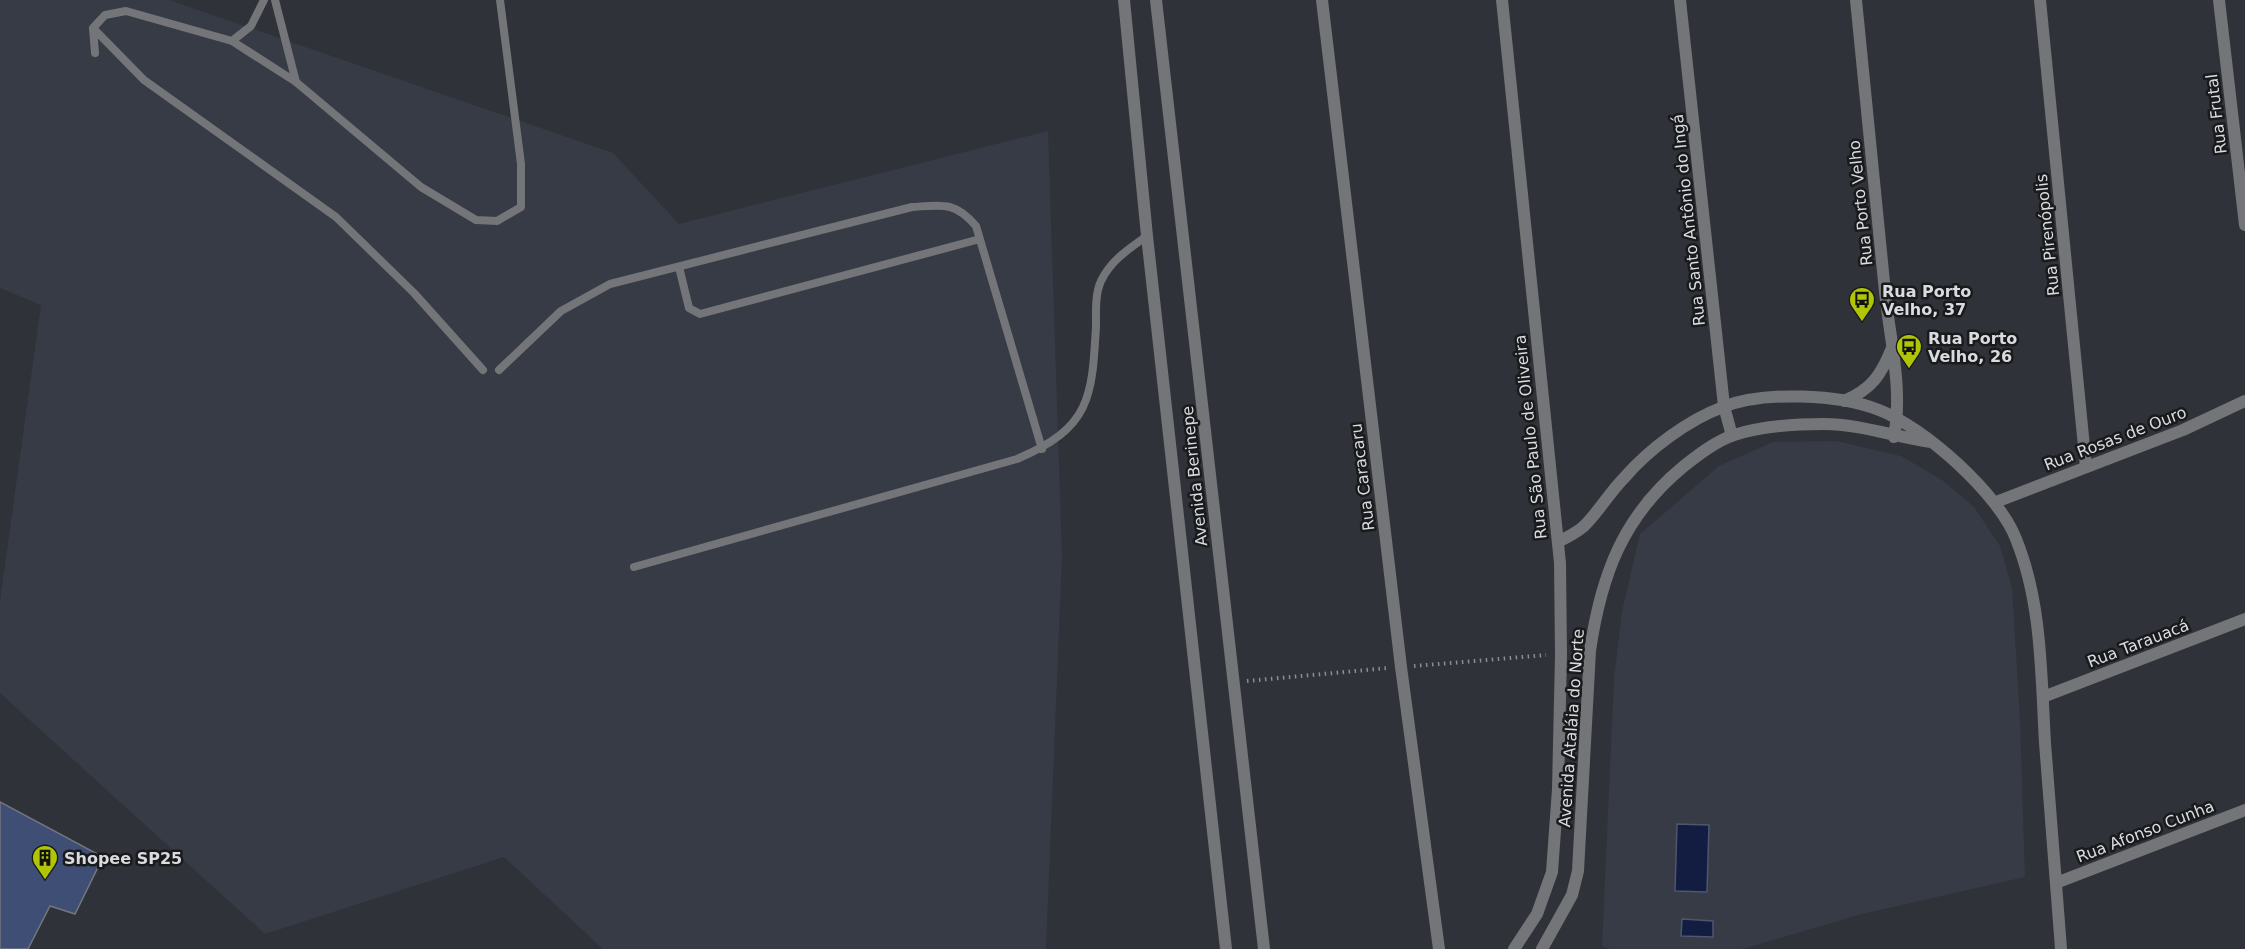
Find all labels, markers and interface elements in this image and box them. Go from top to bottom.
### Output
street label: Rua Frutal [2202,73,2231,155]
street label: Rua Santo Antônio do Ingá [1668,113,1709,327]
street label: Rua Porto Velho [1844,139,1877,267]
street label: Rua Pirenópolis [2032,173,2063,297]
place label: Rua Porto Velho, 37 [1882,282,1971,319]
bus stop icon: Rua Porto Velho, 37 [1847,285,1877,323]
place label: Rua Porto Velho, 26 [1928,329,2017,366]
bus stop icon: Rua Porto Velho, 26 [1894,332,1924,370]
street label: Rua São Paulo de Oliveira [1510,334,1551,540]
street label: Rua Rosas de Ouro [2041,403,2189,474]
street label: Avenida Berinepe [1178,405,1211,547]
street label: Rua Caracaru [1346,422,1379,532]
street label: Rua Tarauacá [2085,615,2192,672]
street label: Avenida Ataláia do Norte [1555,628,1588,828]
street label: Rua Afonso Cunha [2074,796,2217,866]
building icon: Shopee SP25 [30,843,60,881]
place label: Shopee SP25 [64,849,182,868]

